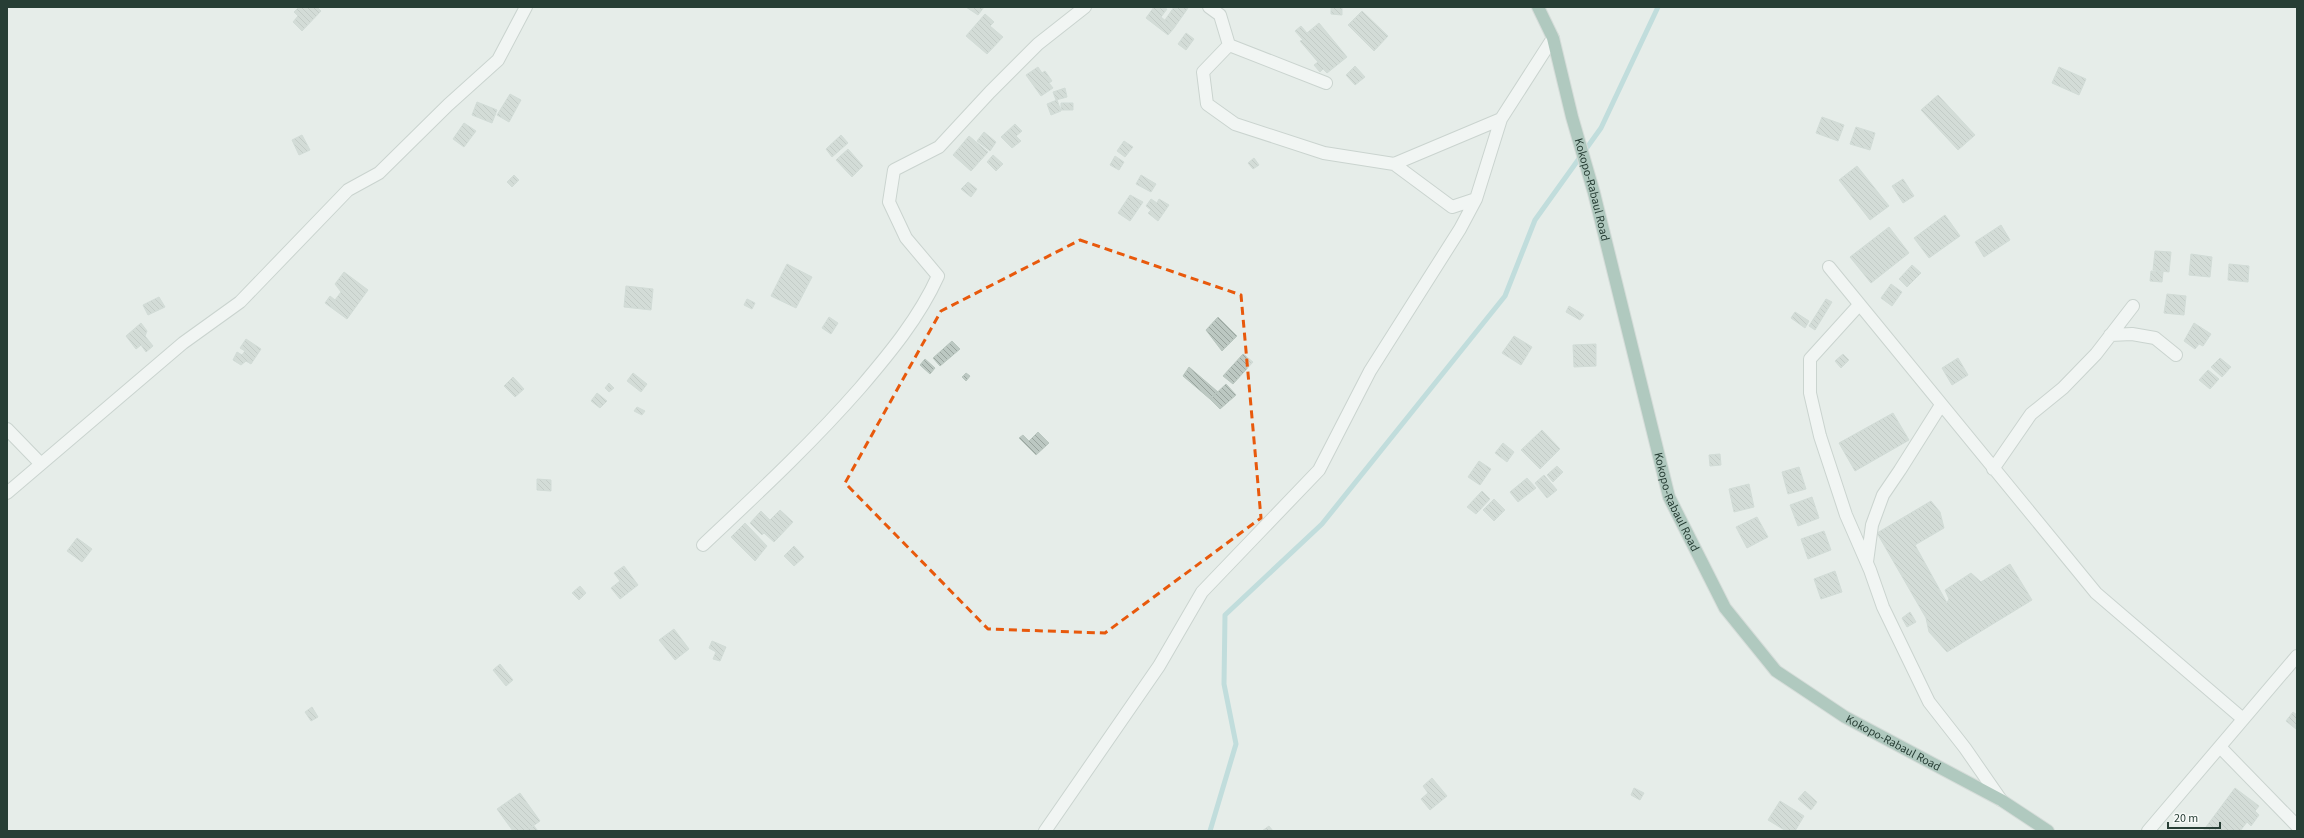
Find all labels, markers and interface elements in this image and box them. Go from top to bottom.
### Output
street label: Kokopo-Rabaul Road [1570,136,1614,243]
street label: Kokopo-Rabaul Road [1649,451,1703,555]
street label: Kokopo-Rabaul Road [1842,711,1944,776]
scale bar [2168,804,2220,830]
text: 20 m [2174,810,2198,827]

